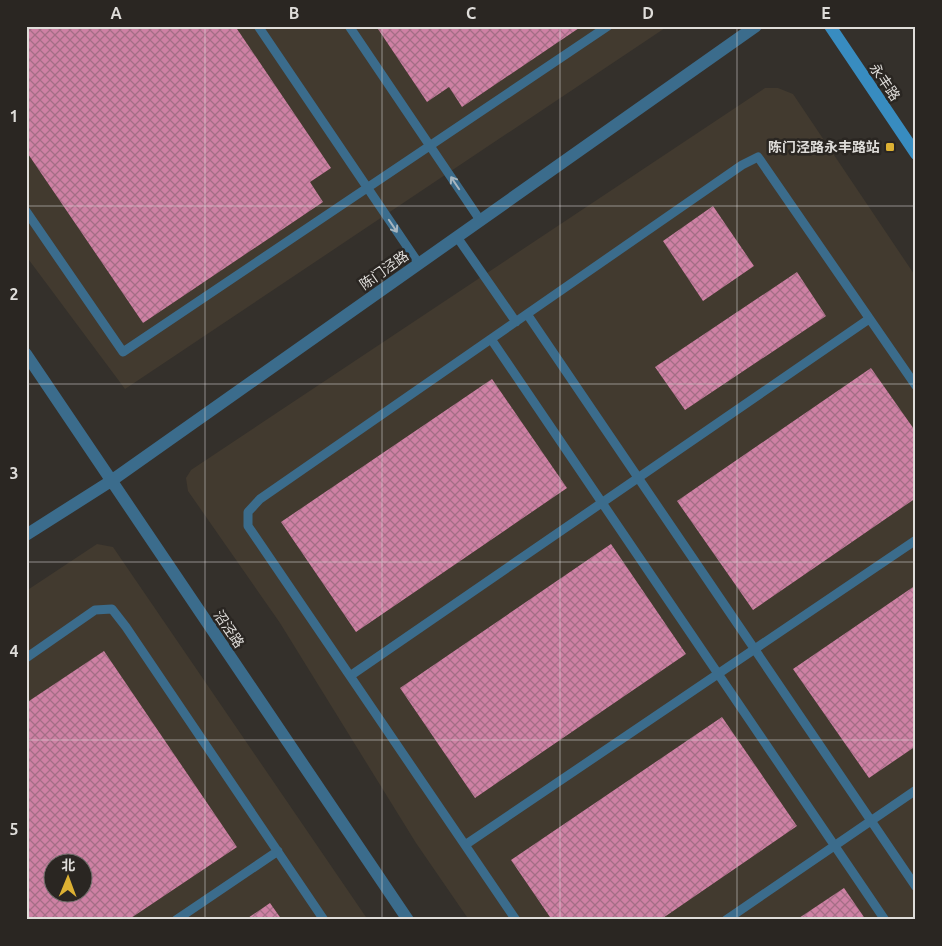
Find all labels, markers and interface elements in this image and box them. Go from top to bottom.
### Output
text: A [110,4,122,22]
text: B [289,4,299,22]
text: C [466,4,476,22]
text: D [642,4,654,22]
text: E [821,4,831,22]
street label: 永丰路 [867,60,903,104]
text: 1 [9,107,19,125]
place label: 陈门泾路永丰路站 [768,139,880,155]
marker: 陈门泾路永丰路站 [884,141,896,153]
one-way arrow [450,176,460,190]
one-way arrow [388,219,399,233]
street label: 陈门泾路 [356,247,412,293]
text: 2 [9,285,19,303]
text: 3 [9,464,19,482]
street label: 沼泾路 [211,607,247,651]
text: 4 [9,642,19,660]
text: 5 [9,820,19,838]
north arrow [42,854,92,904]
text: 北 [61,857,75,873]

